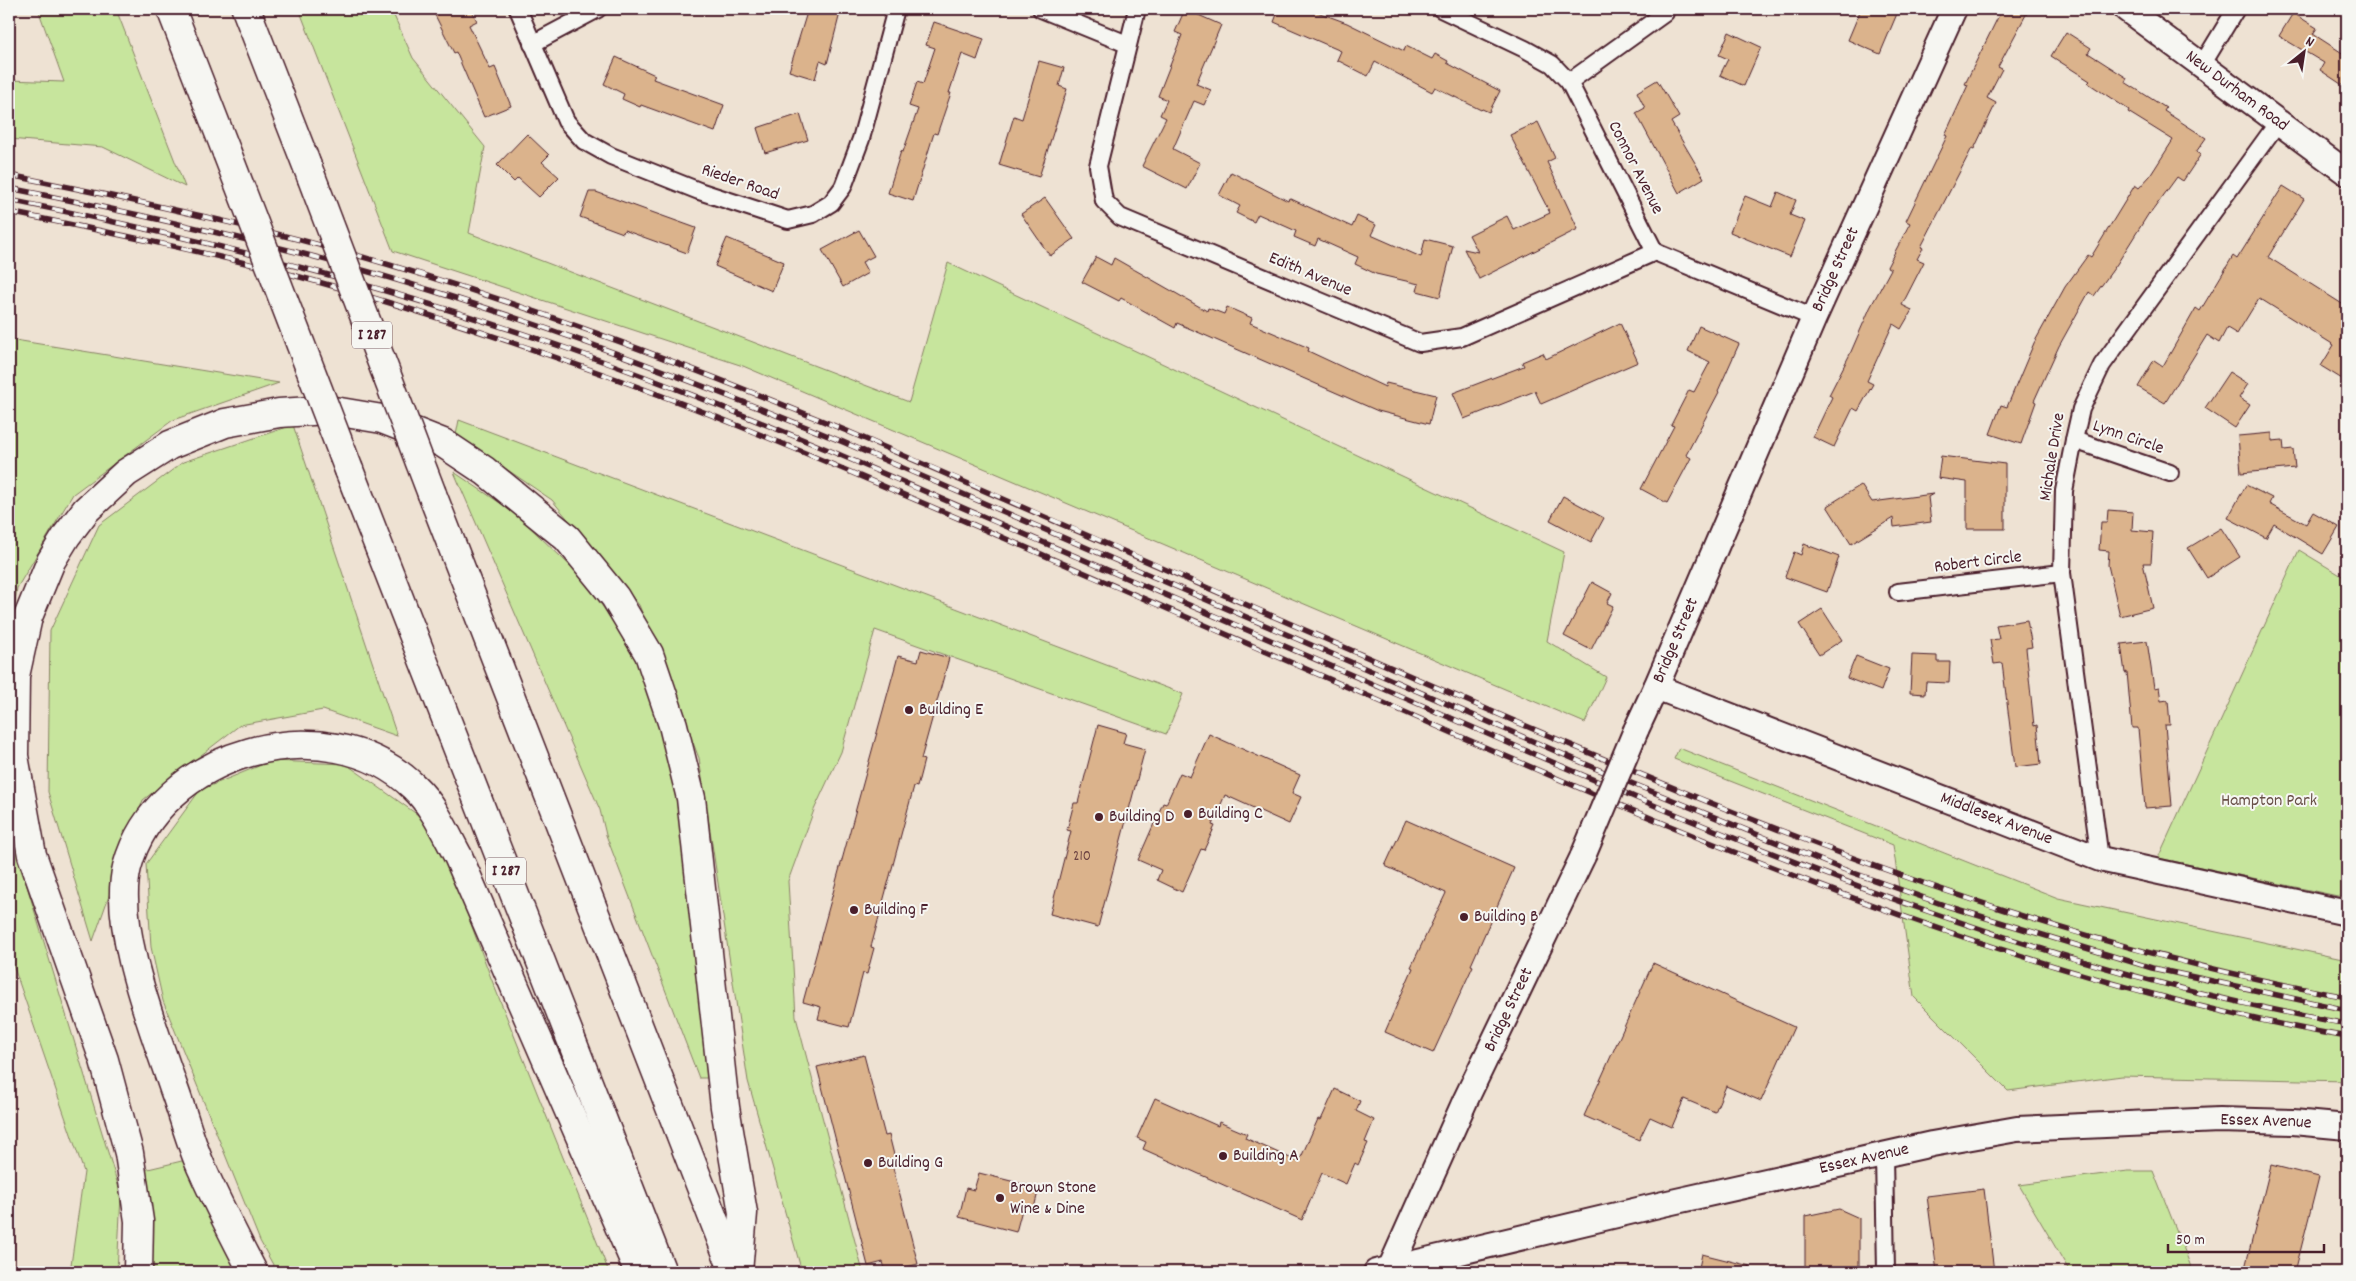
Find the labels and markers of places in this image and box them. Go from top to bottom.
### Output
place label: Building E [919,698,983,723]
marker: Building E [903,704,915,716]
place label: Building C [1198,802,1263,827]
place label: Building D [1109,805,1174,830]
marker: Building C [1182,808,1194,820]
marker: Building D [1093,811,1105,823]
place label: Building F [864,898,928,923]
marker: Building F [848,904,860,916]
place label: Building B [1474,905,1538,930]
marker: Building B [1458,911,1470,923]
place label: Building A [1233,1144,1299,1169]
marker: Building A [1217,1150,1229,1162]
place label: Building G [878,1151,943,1176]
marker: Building G [862,1157,874,1169]
place label: Brown Stone Wine & Dine [1010,1176,1096,1222]
marker: Brown Stone Wine & Dine [994,1192,1006,1204]

